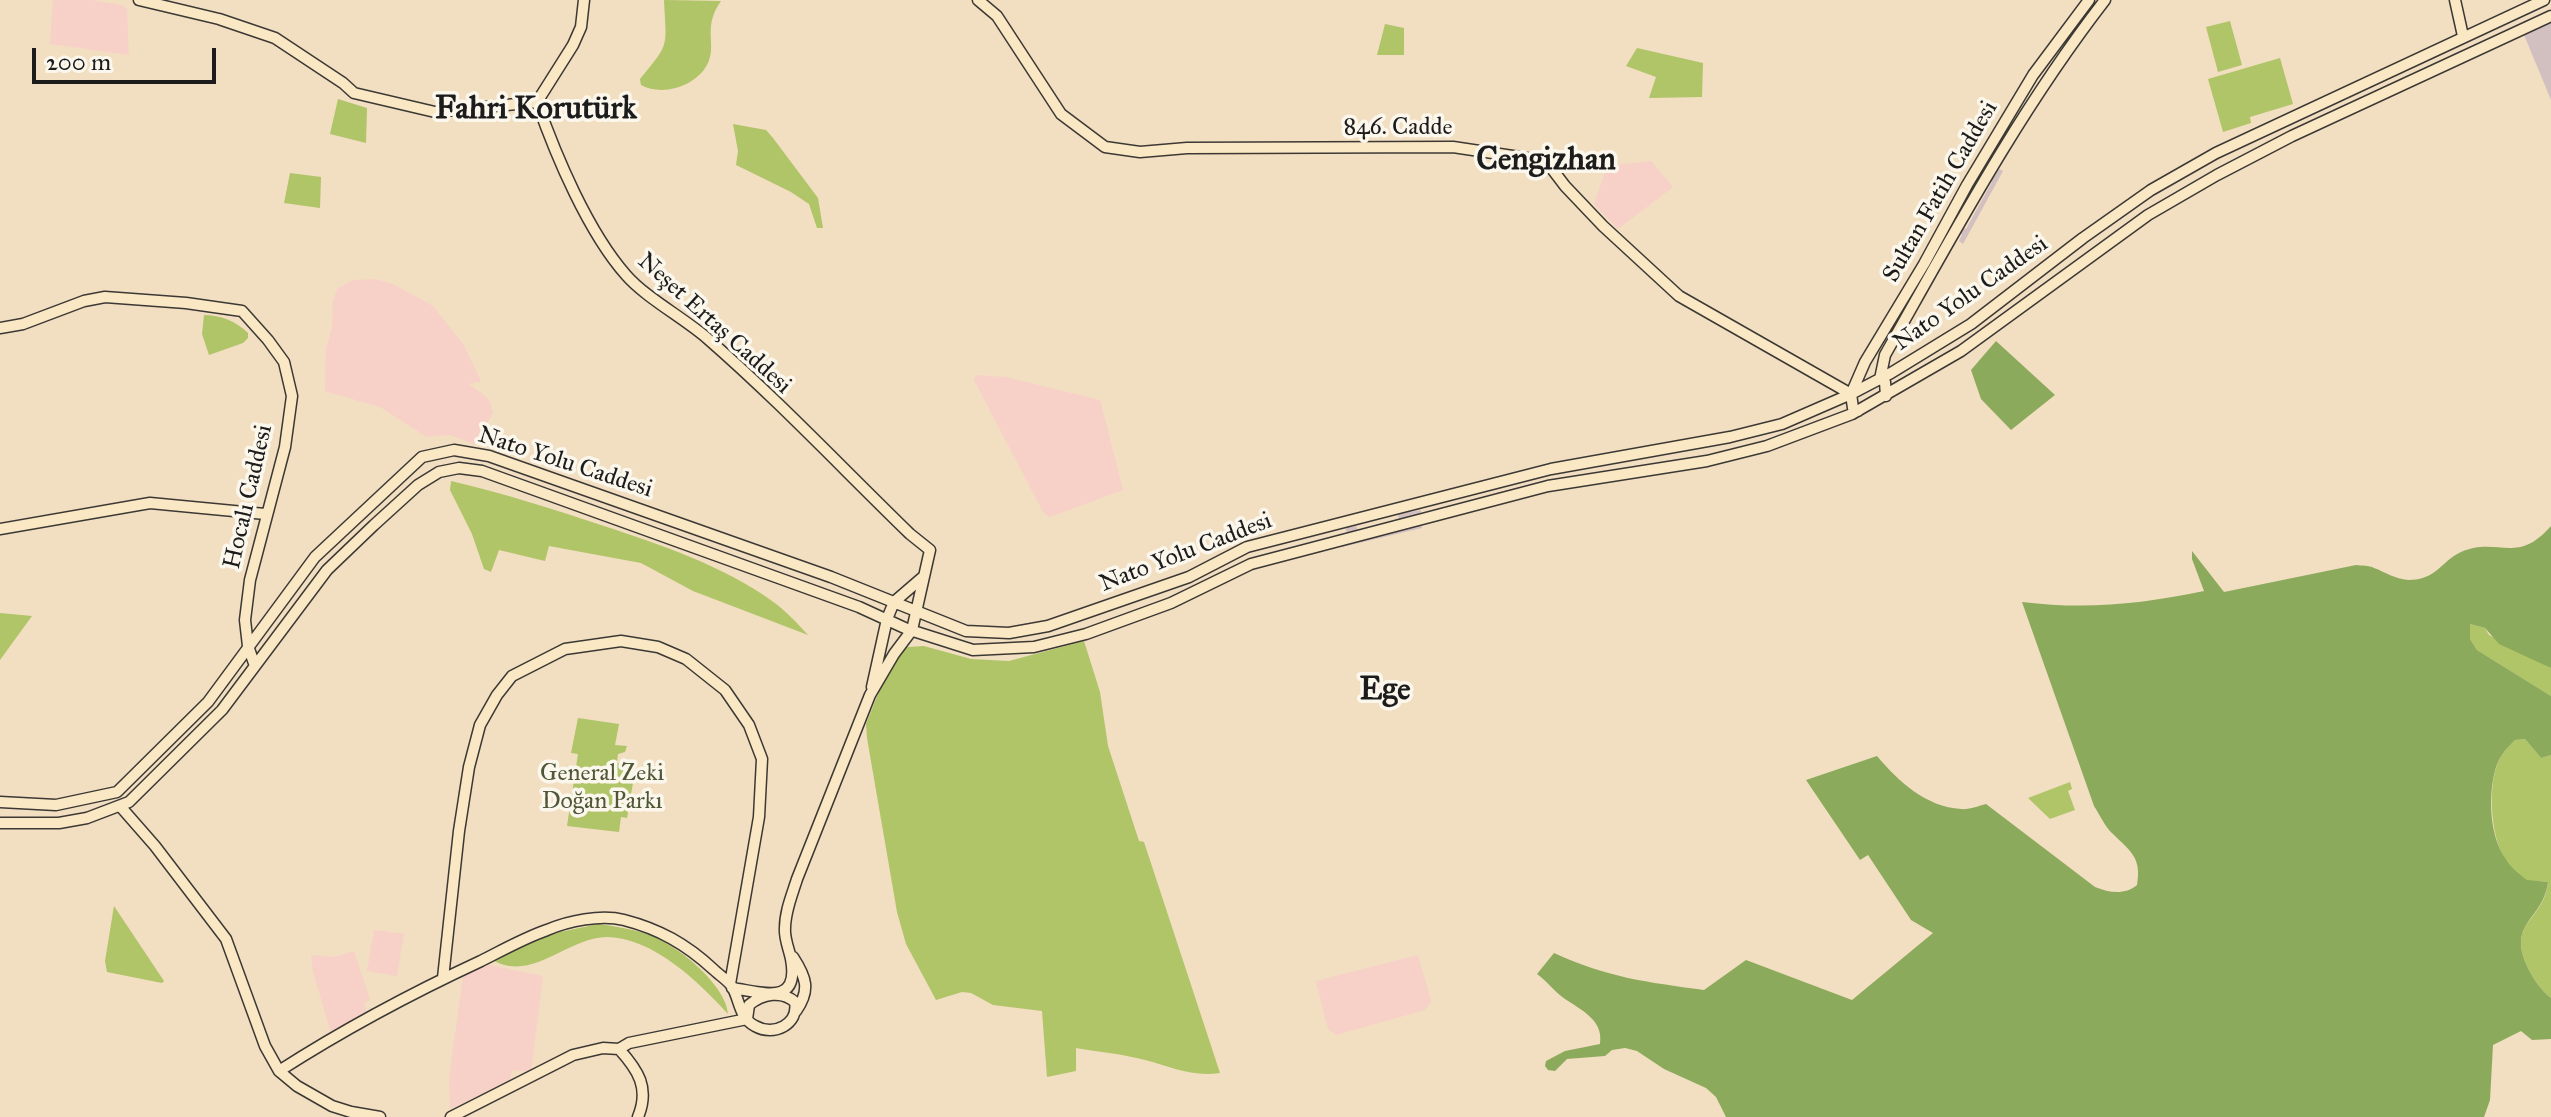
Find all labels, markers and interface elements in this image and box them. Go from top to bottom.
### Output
scale bar [36,32,220,82]
text: 200 m [46,47,111,77]
district label: Fahri Korutürk [435,91,637,129]
street label: Sultan Fatih Caddesi [1877,96,2005,288]
street label: 846. Cadde [1343,114,1453,142]
district label: Cengizhan [1476,142,1616,180]
street label: Nato Yolu Caddesi [1888,230,2054,358]
street label: Neşet Ertaş Caddesi [631,247,797,401]
street label: Nato Yolu Caddesi [474,421,656,505]
street label: Hocalı Caddesi [218,422,280,572]
street label: Nato Yolu Caddesi [1096,507,1276,599]
district label: Ege [1359,672,1411,710]
park label: General Zeki Doğan Parkı [540,760,664,816]

